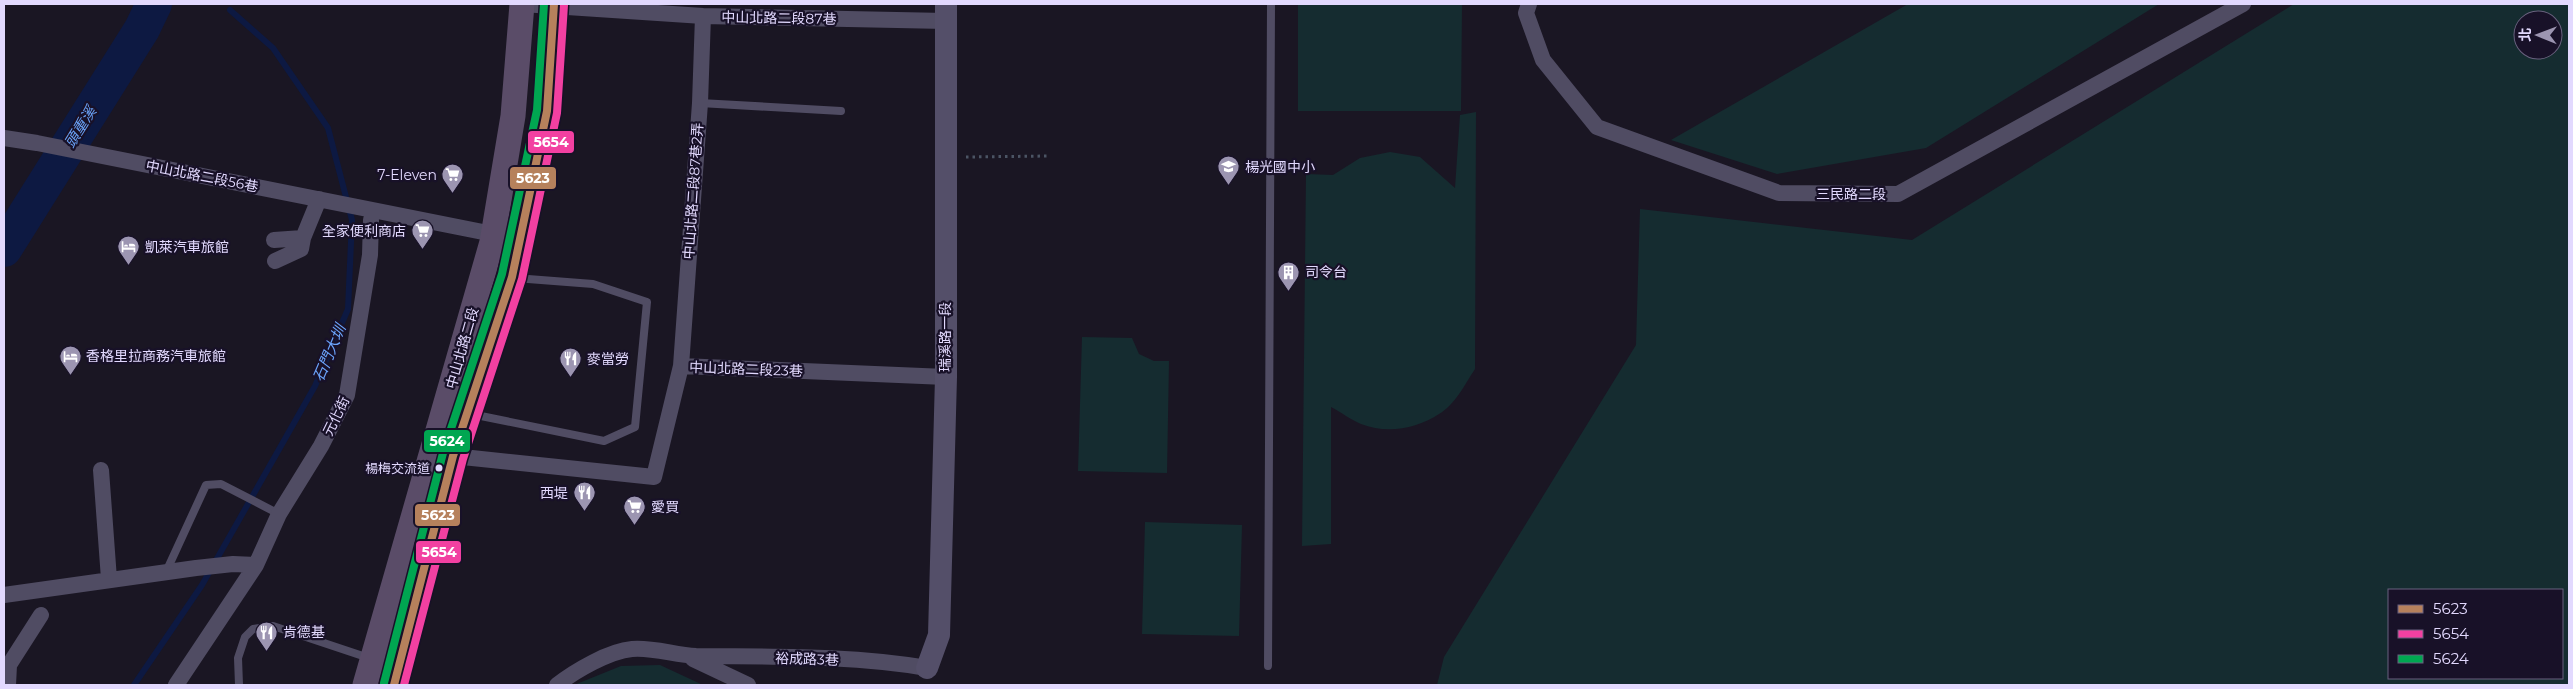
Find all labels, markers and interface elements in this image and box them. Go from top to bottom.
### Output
street label: 中山北路二段87巷 [721,8,837,28]
north arrow [2513,10,2563,60]
text: 北 [2516,28,2534,42]
water label: 頭重溪 [60,101,101,151]
street label: 中山北路二段87巷2弄 [679,122,707,260]
line badge: 5654 [527,130,575,154]
text: 5654 [533,133,569,151]
school or university icon: 楊光國中小 [1217,155,1241,186]
street label: 中山北路二段56巷 [144,156,260,196]
place label: 楊光國中小 [1245,158,1315,176]
supermarket icon: 7-Eleven [441,163,465,194]
place label: 7-Eleven [377,166,437,184]
line badge: 5623 [509,166,557,190]
text: 5623 [516,169,550,187]
street label: 三民路二段 [1816,185,1886,203]
supermarket icon: 全家便利商店 [410,219,434,250]
place label: 全家便利商店 [322,222,406,240]
hotel icon: 凱萊汽車旅館 [117,235,141,266]
place label: 凱萊汽車旅館 [145,238,229,256]
building icon: 司令台 [1277,260,1301,291]
place label: 司令台 [1305,263,1347,281]
street label: 瑞溪路一段 [936,302,954,372]
street label: 中山北路二段 [442,305,482,391]
water label: 石門大圳 [309,320,350,384]
hotel icon: 香格里拉商務汽車旅館 [58,344,82,375]
place label: 香格里拉商務汽車旅館 [86,347,226,365]
restaurant icon: 麥當勞 [559,347,583,378]
place label: 麥當勞 [587,350,629,368]
street label: 中山北路二段23巷 [689,358,803,380]
street label: 元化街 [319,393,353,439]
line badge: 5624 [423,429,471,453]
text: 5624 [429,432,465,450]
place label: 楊梅交流道 [365,460,430,476]
marker: 楊梅交流道 [434,463,444,473]
restaurant icon: 西堤 [572,481,596,512]
place label: 西堤 [540,484,568,502]
supermarket icon: 愛買 [623,495,647,526]
place label: 愛買 [651,498,679,516]
line badge: 5623 [414,503,461,527]
text: 5623 [421,506,455,524]
line badge: 5654 [415,540,462,564]
text: 5654 [421,543,457,561]
legend [2388,589,2563,679]
text: 5623 [2433,599,2468,618]
restaurant icon: 肯德基 [255,620,279,651]
place label: 肯德基 [283,623,325,641]
text: 5654 [2433,624,2469,643]
street label: 裕成路3巷 [775,649,839,669]
text: 5624 [2433,649,2469,668]

